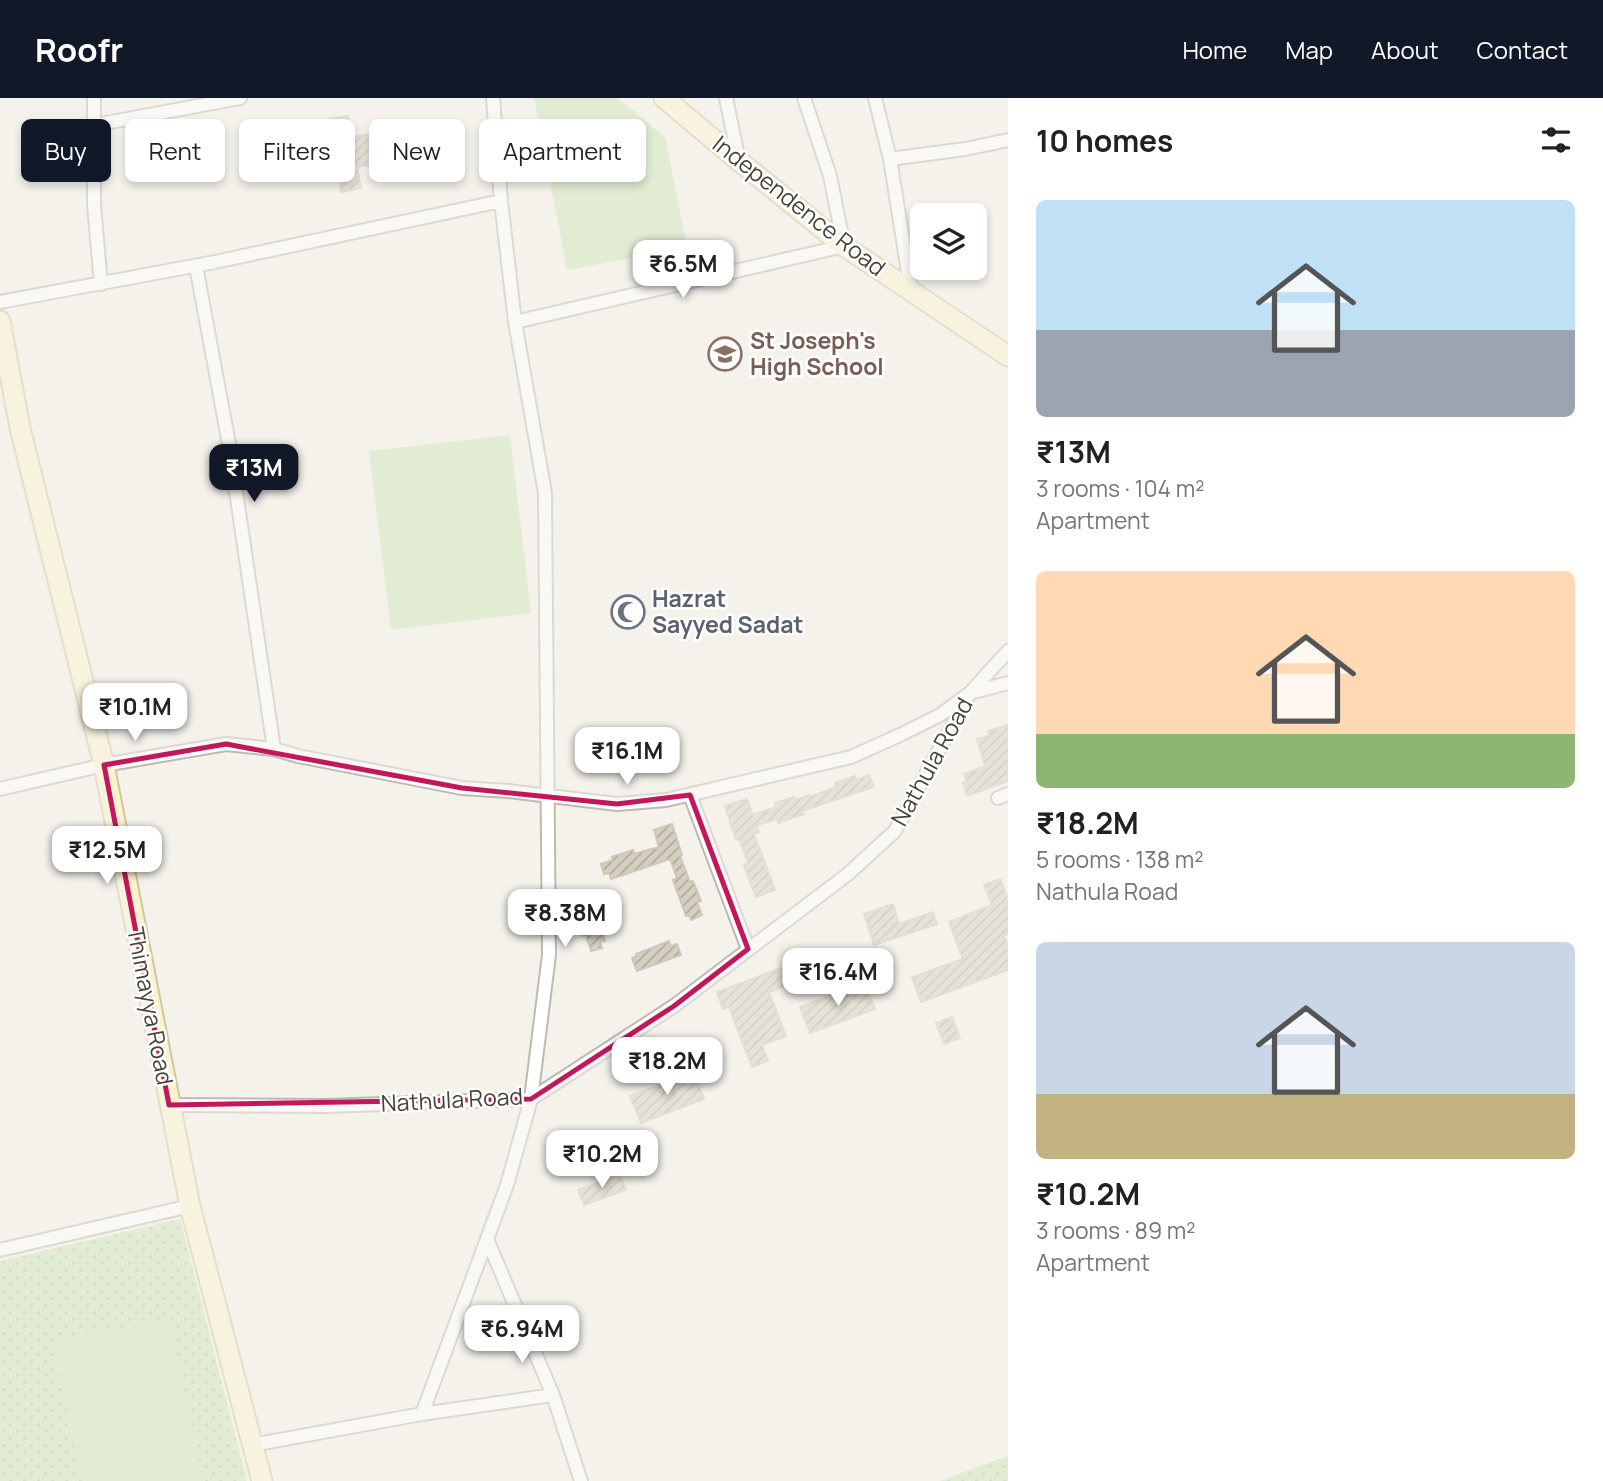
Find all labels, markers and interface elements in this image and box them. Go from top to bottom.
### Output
text: Roofr [35,27,123,72]
text: Home [1182,33,1247,66]
text: Map [1285,33,1333,66]
text: About [1371,33,1439,66]
text: Contact [1477,33,1568,66]
chip: Buy [21,119,111,182]
chip: Rent [125,119,225,182]
chip: Filters [239,119,355,182]
chip: New [369,119,465,182]
chip: Apartment [479,119,646,182]
text: 10 homes [1036,120,1173,161]
icon: filters [1537,121,1575,159]
street label: Independence Road [707,128,893,283]
map controls [910,203,987,280]
button: layers [910,203,987,280]
pin: ₹6.5M [634,240,732,300]
icon: home [1243,245,1369,371]
text: ₹6.5M [649,247,717,279]
place label: St Joseph's High School [750,324,884,382]
school or university icon: St Joseph's High School [706,335,744,373]
text: ₹13M [1036,431,1111,472]
pin: ₹13M [213,444,295,504]
text: ₹13M [225,451,283,483]
text: 3 rooms · 104 m² [1036,472,1204,504]
text: Apartment [1036,504,1150,536]
place label: Hazrat Sayyed Sadat [652,582,803,640]
mosque icon: Hazrat Sayyed Sadat [609,593,647,631]
icon: home [1243,616,1369,742]
pin: ₹10.1M [78,684,192,743]
text: ₹10.1M [98,690,172,722]
street label: Nathula Road [883,692,980,832]
pin: ₹16.1M [570,728,684,787]
text: ₹16.1M [591,734,663,766]
text: ₹18.2M [1036,802,1139,843]
pin: ₹12.5M [50,826,164,886]
text: ₹12.5M [68,833,146,865]
text: 5 rooms · 138 m² [1036,843,1203,875]
text: Nathula Road [1036,875,1178,907]
pin: ₹8.38M [508,890,622,949]
text: ₹8.38M [524,896,606,928]
street label: Thimayya Road [120,924,182,1087]
pin: ₹16.4M [781,948,895,1008]
text: ₹16.4M [798,955,878,987]
icon: home [1243,987,1369,1113]
pin: ₹18.2M [610,1038,724,1097]
text: ₹18.2M [628,1044,706,1076]
street label: Nathula Road [380,1079,524,1119]
pin: ₹10.2M [545,1130,659,1190]
text: ₹10.2M [562,1137,642,1169]
text: ₹10.2M [1036,1173,1140,1214]
text: 3 rooms · 89 m² [1036,1214,1196,1246]
text: Apartment [1036,1246,1150,1278]
pin: ₹6.94M [465,1306,579,1365]
text: ₹6.94M [480,1312,564,1344]

